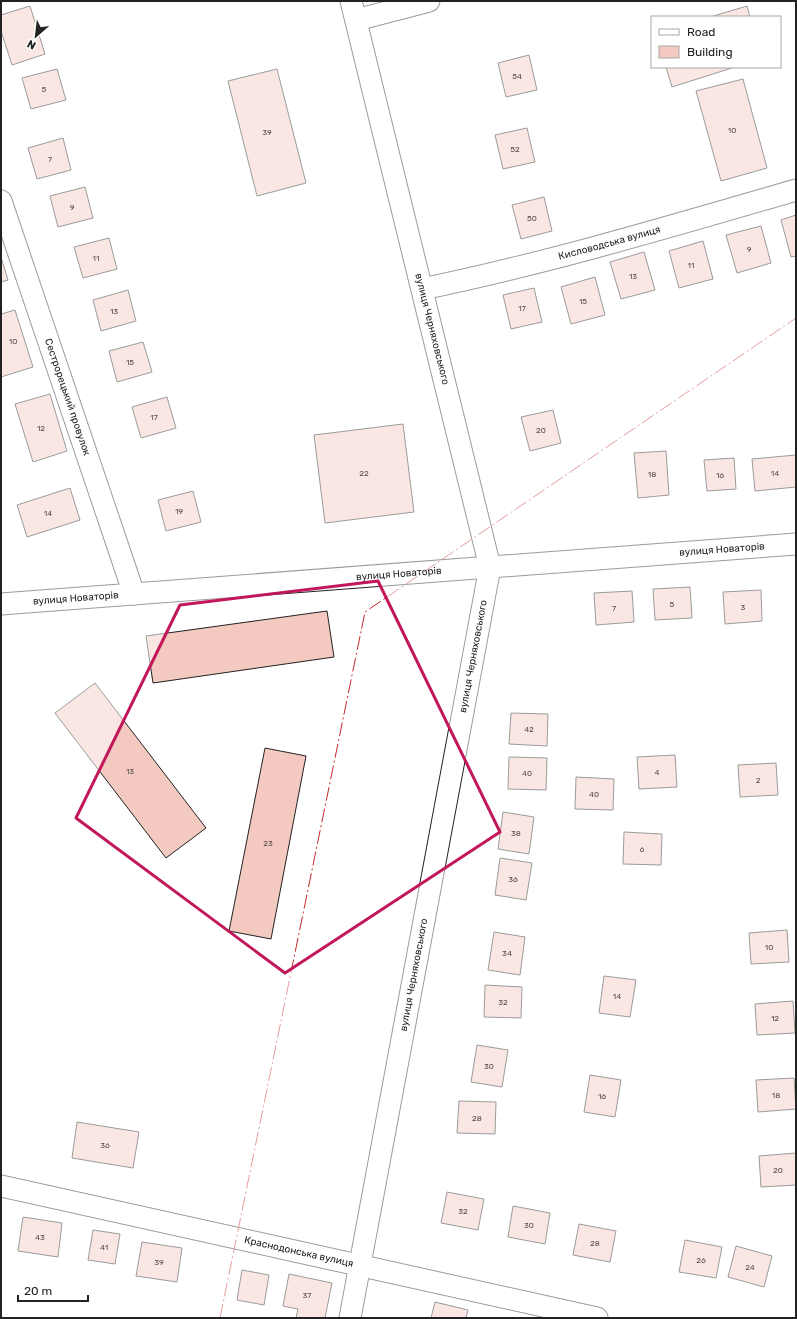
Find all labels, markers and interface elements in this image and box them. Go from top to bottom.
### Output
north arrow [16,16,56,56]
legend [651,16,781,68]
text: Road [687,25,715,39]
text: N [25,37,38,52]
text: Building [687,45,733,59]
house number: 54 [512,72,522,81]
house number: 5 [42,85,47,94]
house number: 10 [728,126,736,135]
house number: 39 [262,128,272,137]
house number: 52 [510,145,520,154]
house number: 7 [48,155,52,164]
house number: 9 [70,203,75,212]
house number: 50 [527,214,537,223]
street label: Кисловодська вулиця [557,223,662,263]
house number: 9 [747,245,752,254]
house number: 11 [93,254,99,263]
house number: 11 [688,261,694,270]
street label: вулиця Черняховського [412,272,452,386]
house number: 13 [629,272,637,281]
house number: 15 [579,297,587,306]
house number: 17 [518,304,526,313]
house number: 13 [110,307,118,316]
house number: 10 [9,337,17,346]
street label: Сестрорецький провулок [42,337,93,458]
house number: 15 [126,358,134,367]
house number: 17 [150,413,158,422]
house number: 12 [37,424,45,433]
house number: 20 [536,426,546,435]
house number: 22 [359,469,369,478]
house number: 14 [771,469,779,478]
house number: 18 [648,470,656,479]
house number: 16 [716,471,724,480]
house number: 19 [175,507,183,516]
house number: 14 [44,509,52,518]
street label: вулиця Новаторів [679,540,766,559]
street label: вулиця Новаторів [356,565,442,583]
street label: вулиця Новаторів [33,589,119,608]
street label: вулиця Черняховського [457,599,490,714]
house number: 5 [670,600,675,609]
house number: 3 [741,603,746,612]
house number: 7 [612,604,616,613]
house number: 42 [524,725,534,734]
house number: 13 [126,767,134,776]
house number: 4 [655,768,660,777]
house number: 40 [522,769,532,778]
house number: 2 [756,776,761,785]
house number: 40 [589,790,599,799]
house number: 38 [511,829,521,838]
house number: 23 [263,839,273,848]
house number: 6 [640,845,645,854]
house number: 36 [508,875,518,884]
street label: вулиця Черняховського [398,917,430,1032]
house number: 10 [765,943,773,952]
house number: 34 [502,949,512,958]
house number: 14 [613,992,621,1001]
house number: 32 [498,998,508,1007]
house number: 12 [771,1014,779,1023]
house number: 30 [484,1062,494,1071]
house number: 18 [772,1091,780,1100]
house number: 16 [598,1092,606,1101]
house number: 28 [472,1114,482,1123]
house number: 36 [100,1141,110,1150]
house number: 20 [773,1166,783,1175]
house number: 32 [458,1207,468,1216]
house number: 30 [524,1221,534,1230]
house number: 43 [35,1233,45,1242]
street label: Краснодонська вулиця [243,1234,354,1270]
house number: 28 [590,1239,600,1248]
house number: 41 [100,1243,108,1252]
house number: 26 [696,1256,706,1265]
house number: 39 [154,1258,164,1267]
house number: 24 [745,1263,755,1272]
scale bar [18,1277,88,1303]
text: 20 m [24,1284,52,1298]
house number: 37 [303,1291,311,1300]

